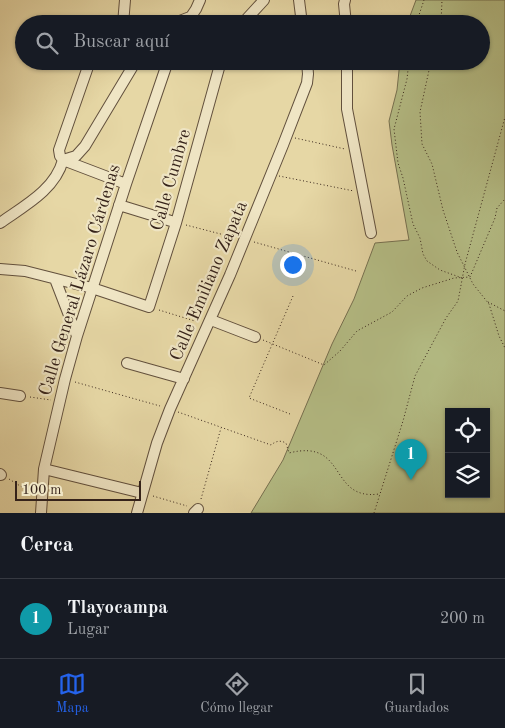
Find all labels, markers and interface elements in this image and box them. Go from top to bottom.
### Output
search box [15,15,490,70]
icon: search [33,29,61,57]
text: Buscar aquí [73,33,169,52]
street label: Calle Cumbre [148,127,194,233]
street label: Calle General Lázaro Cárdenas [36,162,124,398]
street label: Calle Emiliano Zapata [167,198,251,364]
your location [280,252,306,278]
map controls [445,408,490,498]
button: locate [445,408,490,453]
pin: 1 [395,439,427,480]
button: layers [445,453,490,498]
scale bar [15,478,141,501]
text: 100 m [22,483,61,497]
text: Cerca [20,535,73,556]
text: Tlayocampa [67,599,168,618]
text: 1 [31,611,41,627]
text: 200 m [440,611,485,627]
text: Lugar [67,622,109,638]
tab: Mapa [56,670,89,717]
tab: Cómo llegar [200,670,273,717]
tab: Guardados [384,670,449,717]

